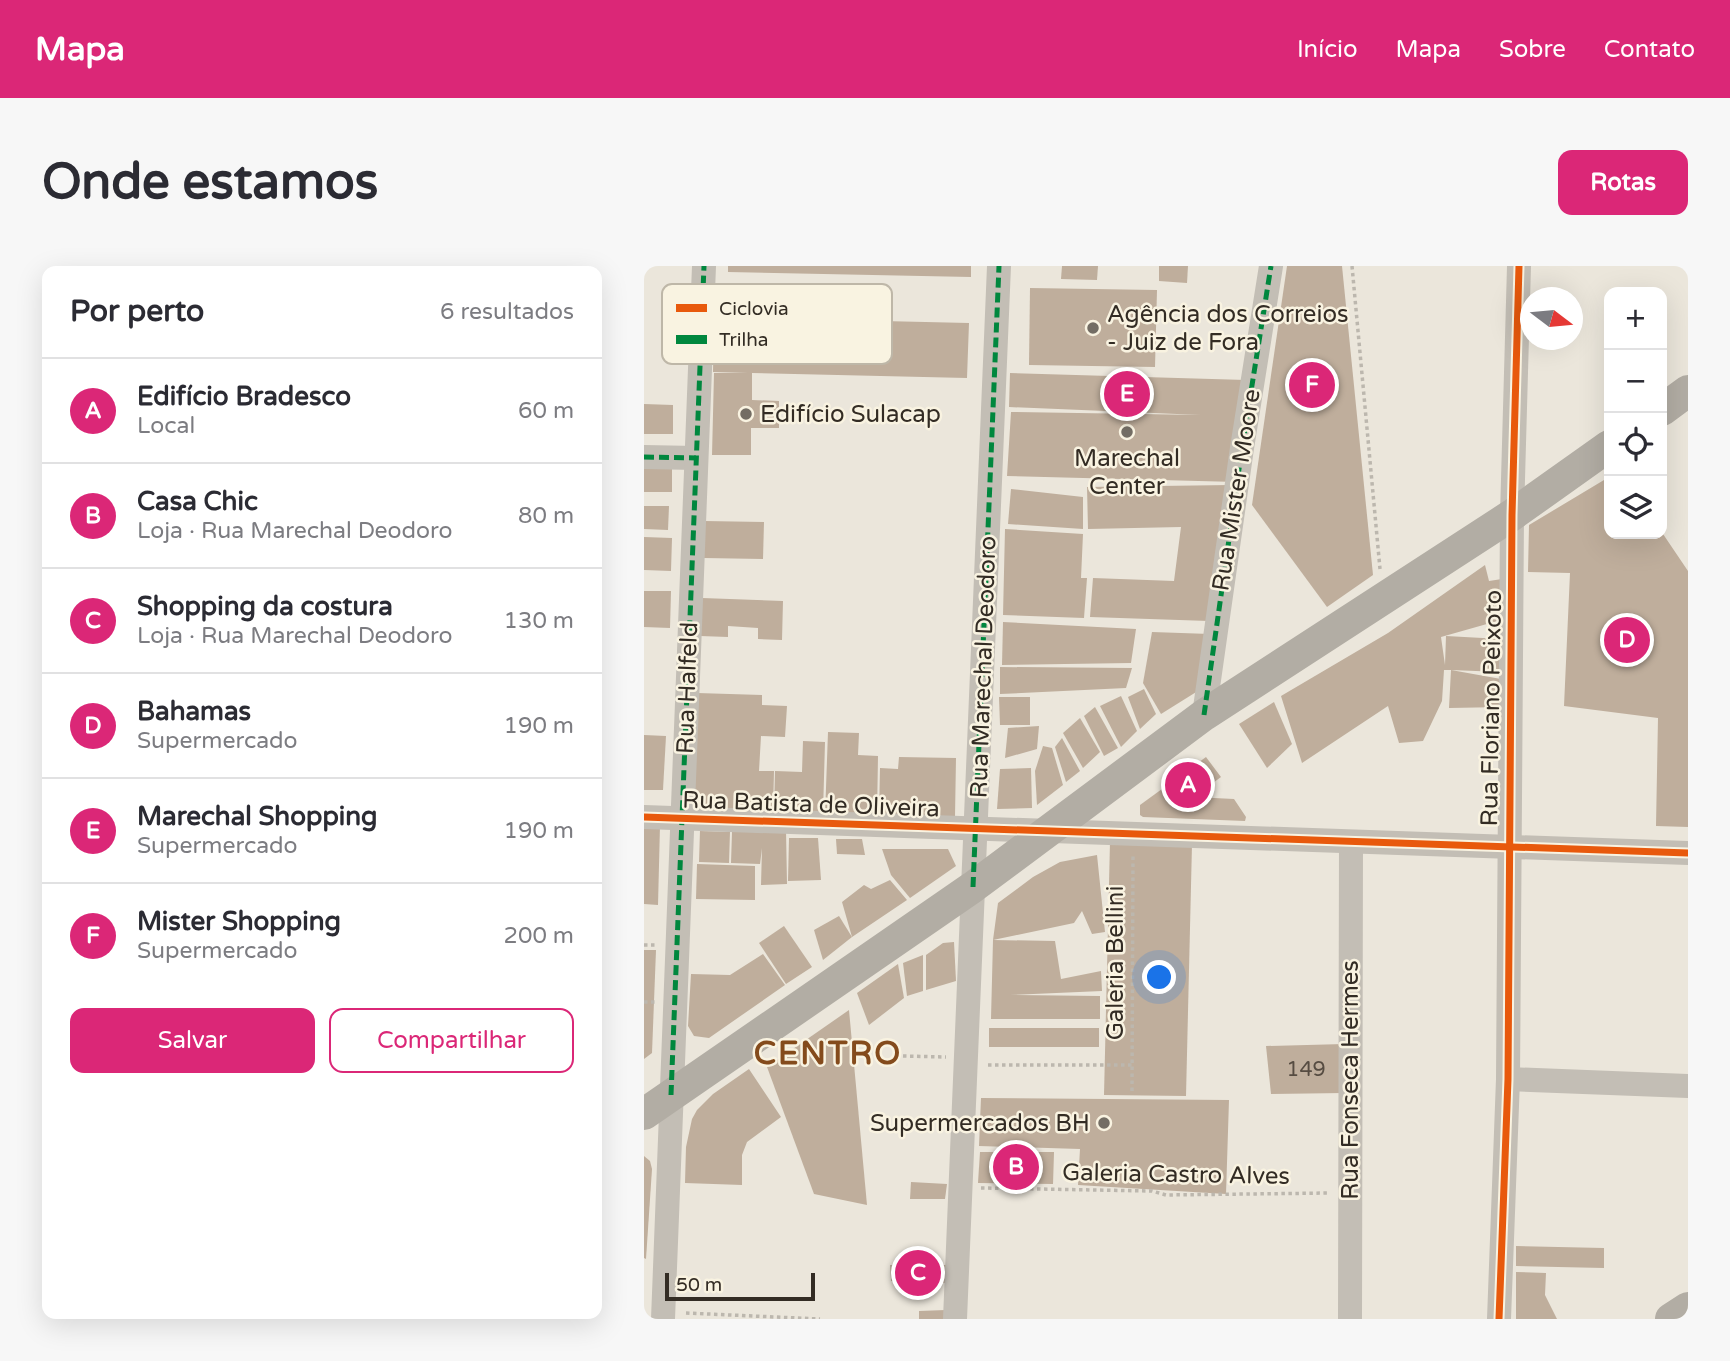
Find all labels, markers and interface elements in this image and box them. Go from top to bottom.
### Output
text: Mapa [35,30,125,69]
text: Início [1297,35,1358,64]
text: Mapa [1396,35,1461,64]
text: Sobre [1499,35,1566,64]
text: Contato [1604,35,1695,64]
button: Rotas [1558,150,1688,215]
text: Onde estamos [42,153,378,212]
legend [662,284,892,364]
north arrow [1520,287,1583,350]
map controls [1604,287,1667,539]
button: + [1604,287,1667,350]
text: Por perto [70,293,204,330]
text: 6 resultados [440,298,574,326]
text: Ciclovia [719,298,789,320]
place label: Agência dos Correios - Juiz de Fora [1107,300,1349,357]
marker: Agência dos Correios - Juiz de Fora [1085,320,1101,336]
text: Trilha [719,329,768,351]
button: − [1604,350,1667,413]
pin: F [1289,359,1335,411]
pin: E [1104,368,1150,420]
text: Edifício Bradesco [137,381,351,412]
street label: Rua Mister Moore [1206,387,1267,593]
text: A [84,397,102,425]
text: 60 m [518,397,574,425]
place label: Edifício Sulacap [760,400,941,429]
marker: Edifício Sulacap [738,406,754,422]
text: Local [137,412,195,440]
button: locate [1604,413,1667,476]
marker: Marechal Center [1119,424,1135,440]
place label: Marechal Center [1074,444,1180,501]
button: layers [1604,476,1667,539]
text: Casa Chic [137,486,258,517]
text: B [85,502,101,530]
text: 80 m [518,502,574,530]
text: Loja · Rua Marechal Deodoro [137,517,453,545]
street label: Rua Marechal Deodoro [964,535,1003,799]
street label: Rua Floriano Peixoto [1475,589,1508,827]
text: Shopping da costura [137,591,393,622]
text: C [85,607,101,635]
text: 130 m [504,607,574,635]
pin: D [1604,614,1650,666]
street label: Rua Halfeld [671,621,704,755]
text: Loja · Rua Marechal Deodoro [137,622,453,650]
text: Bahamas [137,696,251,727]
text: D [84,712,102,740]
text: 190 m [504,712,574,740]
text: Supermercado [137,727,298,755]
pin: A [1165,759,1211,811]
street label: Rua Batista de Oliveira [682,786,940,823]
text: Marechal Shopping [137,801,378,832]
text: E [86,817,100,845]
text: 190 m [504,817,574,845]
text: Supermercado [137,832,298,860]
street label: Galeria Bellini [1101,886,1130,1040]
text: Mister Shopping [137,906,341,937]
text: F [86,922,100,950]
text: 200 m [504,922,574,950]
text: Supermercado [137,937,298,965]
your location [1142,960,1176,994]
street label: Rua Fonseca Hermes [1336,960,1365,1200]
button: Salvar [70,1008,315,1073]
button: Compartilhar [329,1008,574,1073]
district label: CENTRO [754,1035,902,1073]
house number: 149 [1286,1057,1326,1082]
place label: Supermercados BH [870,1109,1090,1138]
marker: Supermercados BH [1096,1115,1112,1131]
pin: B [993,1141,1039,1193]
street label: Galeria Castro Alves [1062,1158,1290,1191]
pin: C [895,1247,941,1299]
scale bar [665,1270,816,1302]
text: 50 m [676,1274,722,1296]

